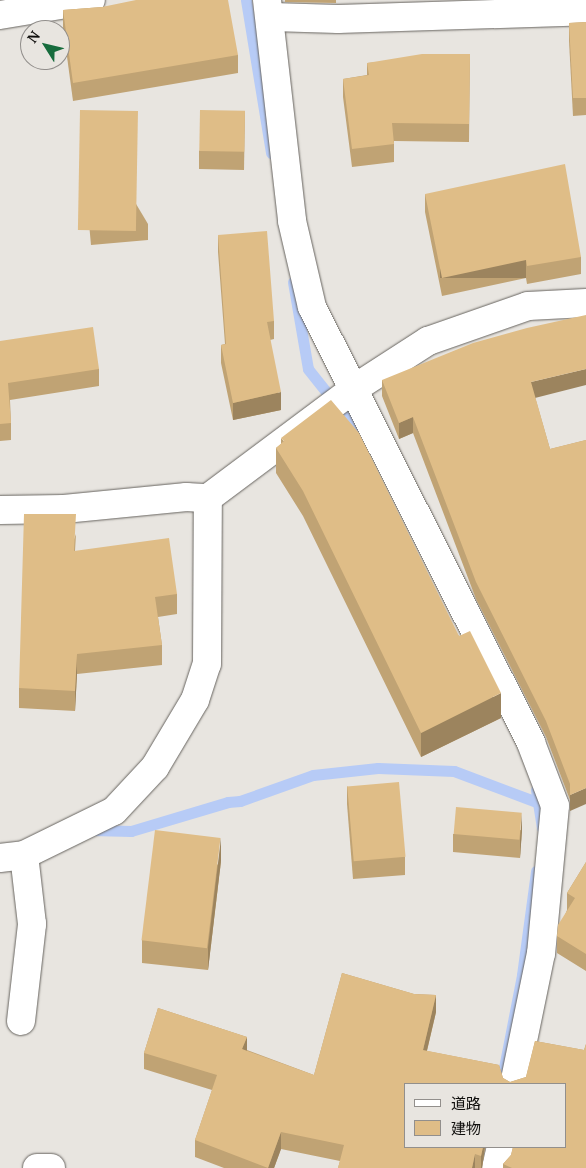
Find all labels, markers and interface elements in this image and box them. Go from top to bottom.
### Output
north arrow [20,20,70,70]
text: N [22,27,44,46]
legend [404,1083,566,1148]
text: 道路 [451,1093,481,1113]
text: 建物 [451,1118,481,1138]

